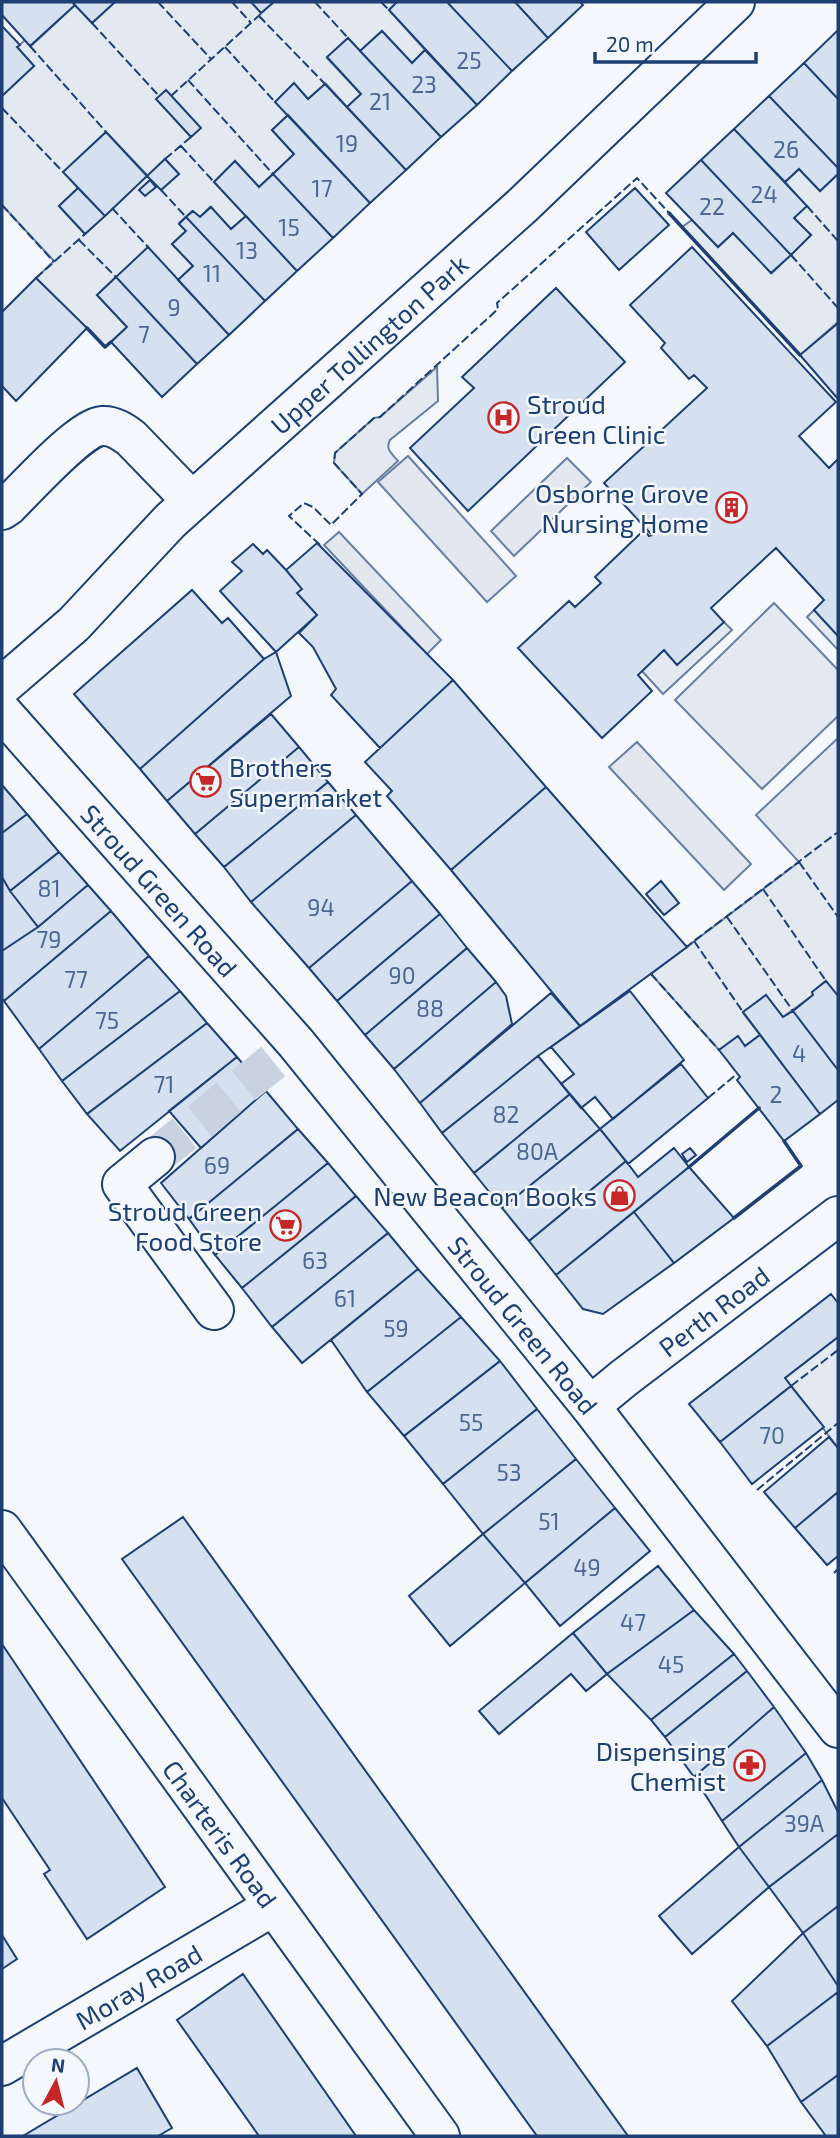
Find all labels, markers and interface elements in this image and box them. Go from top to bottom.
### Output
scale bar [595,21,756,65]
text: 20 m [606,31,654,56]
house number: 25 [456,46,482,74]
house number: 23 [411,70,437,98]
house number: 21 [369,87,391,115]
house number: 19 [336,129,358,157]
house number: 26 [773,135,799,163]
house number: 17 [312,174,333,202]
house number: 24 [750,180,778,208]
house number: 22 [699,192,725,220]
house number: 15 [278,213,300,241]
house number: 13 [236,236,258,264]
street label: Upper Tollington Park [263,247,473,440]
house number: 11 [203,259,221,287]
house number: 9 [167,293,181,321]
house number: 7 [138,320,150,348]
place label: Stroud Green Clinic [527,388,666,449]
hospital icon: Stroud Green Clinic [487,401,521,435]
place label: Osborne Grove Nursing Home [535,477,709,538]
building icon: Osborne Grove Nursing Home [715,490,749,524]
place label: Brothers Supermarket [229,751,382,812]
supermarket icon: Brothers Supermarket [189,764,223,798]
street label: Stroud Green Road [75,797,245,982]
house number: 81 [37,874,61,902]
house number: 94 [307,893,335,921]
house number: 79 [37,925,61,953]
house number: 90 [388,961,416,989]
house number: 77 [64,965,88,993]
house number: 88 [416,994,444,1022]
house number: 75 [95,1006,119,1034]
house number: 4 [792,1039,806,1067]
house number: 71 [154,1070,174,1098]
house number: 2 [770,1080,782,1108]
house number: 82 [493,1100,519,1128]
house number: 80A [516,1137,559,1165]
house number: 69 [204,1151,230,1179]
shop icon: New Beacon Books [603,1178,637,1212]
place label: New Beacon Books [373,1180,597,1211]
place label: Stroud Green Food Store [108,1195,262,1256]
supermarket icon: Stroud Green Food Store [268,1208,302,1242]
street label: Stroud Green Road [443,1229,605,1420]
house number: 63 [302,1246,328,1274]
street label: Perth Road [652,1259,775,1362]
house number: 61 [334,1284,356,1312]
house number: 59 [383,1314,409,1342]
house number: 55 [459,1408,483,1436]
house number: 70 [759,1421,785,1449]
house number: 53 [496,1458,522,1486]
house number: 51 [538,1507,560,1535]
house number: 49 [573,1553,601,1581]
house number: 47 [620,1608,646,1636]
house number: 45 [658,1650,684,1678]
place label: Dispensing Chemist [596,1735,726,1796]
pharmacy icon: Dispensing Chemist [732,1748,766,1782]
street label: Charteris Road [157,1753,285,1913]
house number: 39A [784,1809,825,1837]
street label: Moray Road [69,1937,207,2035]
north arrow [21,2047,91,2117]
text: N [50,2052,66,2077]

